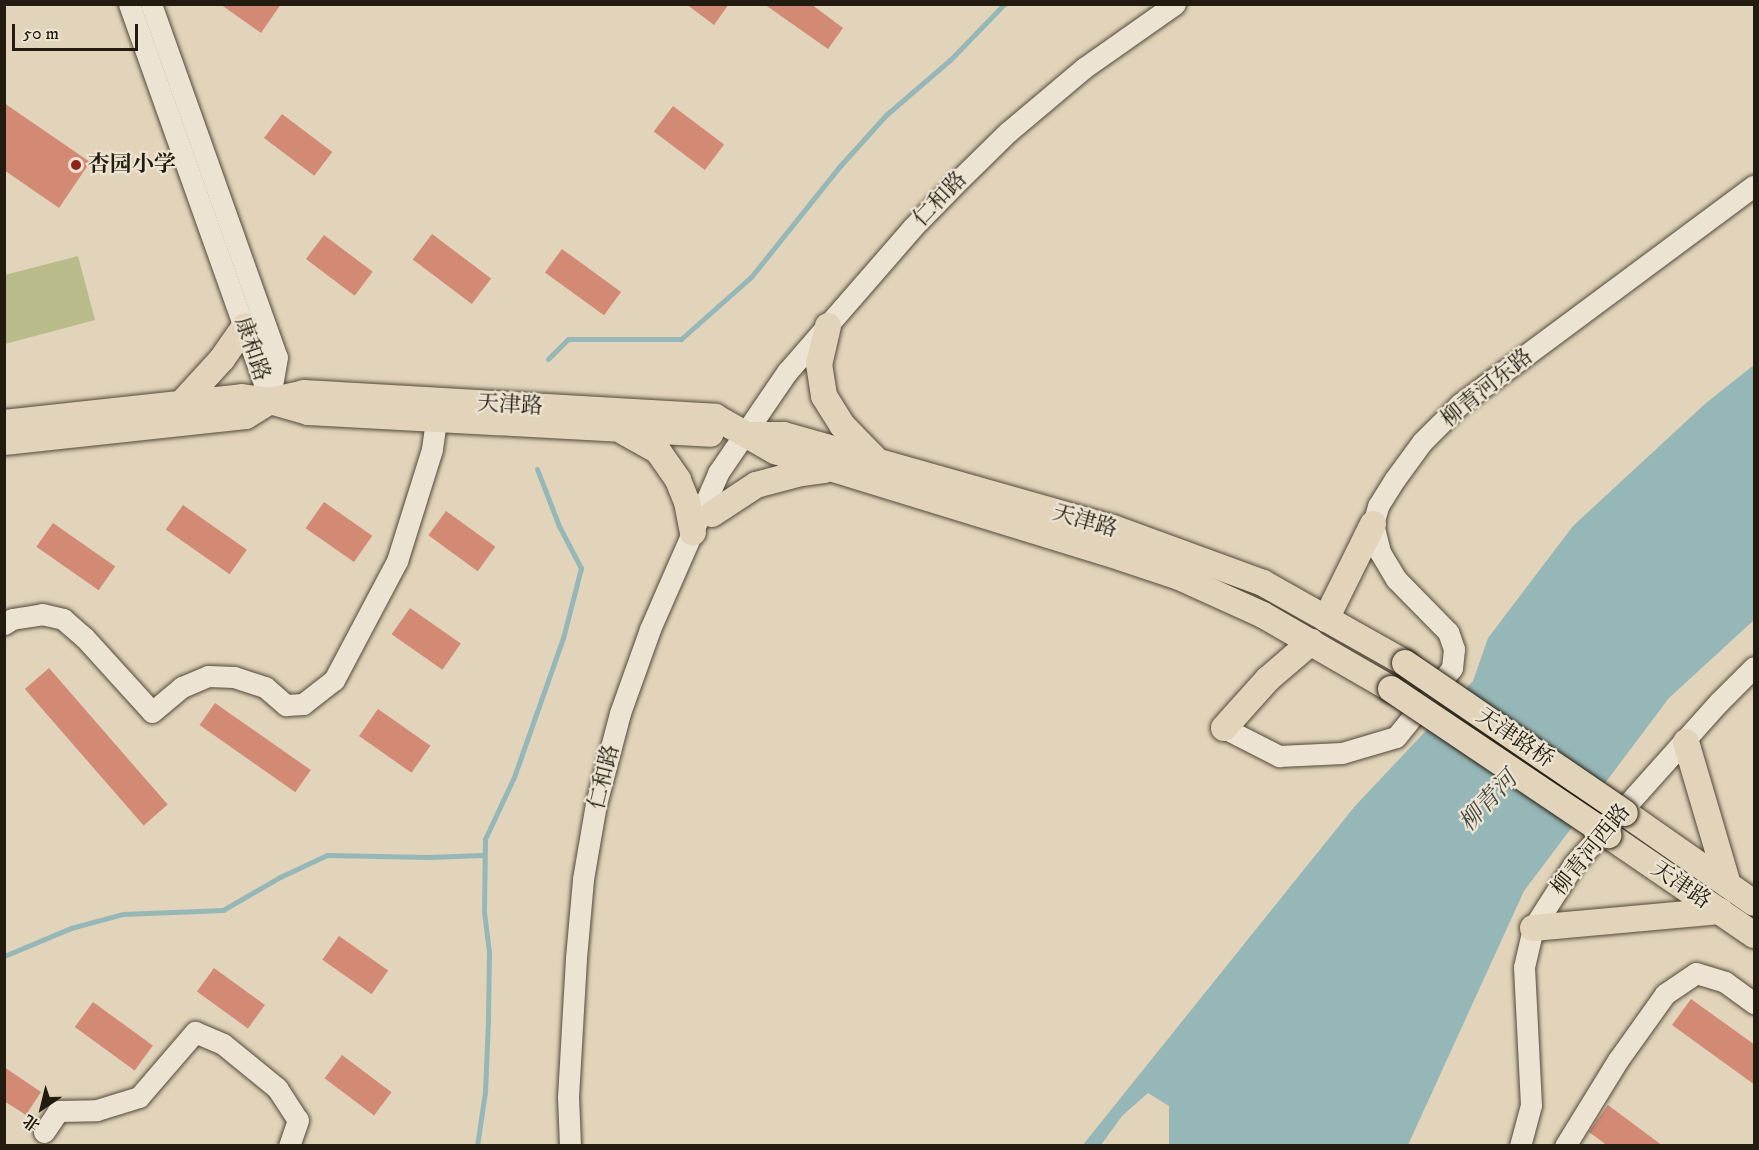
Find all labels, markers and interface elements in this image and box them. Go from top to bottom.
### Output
scale bar [15,12,141,50]
text: 50 m [23,23,59,45]
place label: 杏园小学 [88,152,176,178]
marker: 杏园小学 [69,158,83,172]
street label: 仁和路 [908,166,972,232]
street label: 康和路 [229,314,275,384]
street label: 柳青河东路 [1436,343,1538,433]
street label: 天津路 [476,390,544,420]
street label: 天津路 [1050,499,1120,543]
street label: 天津路桥 [1471,702,1559,774]
street label: 仁和路 [583,742,625,812]
water label: 柳青河 [1454,766,1524,838]
street label: 柳青河西路 [1546,799,1636,901]
street label: 天津路 [1646,856,1716,914]
north arrow [12,1078,72,1138]
text: 北 [19,1110,44,1136]

